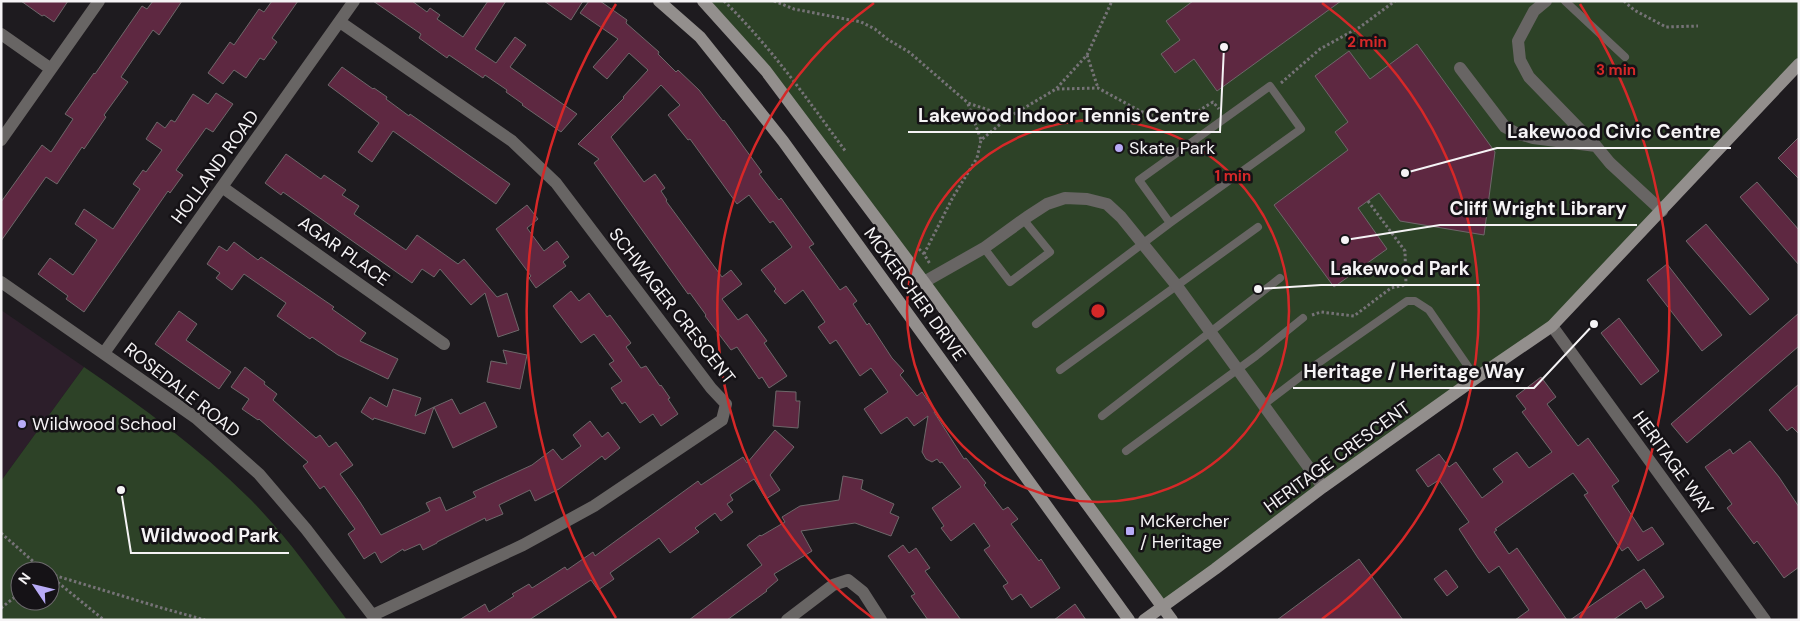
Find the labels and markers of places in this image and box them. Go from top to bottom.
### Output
callout: Lakewood Indoor Tennis Centre [908,98,1220,132]
callout: Lakewood Civic Centre [1497,114,1731,148]
place label: Skate Park [1129,136,1215,160]
marker: Skate Park [1113,142,1125,154]
callout: Cliff Wright Library [1440,191,1637,225]
callout: Lakewood Park [1321,251,1480,285]
centre of rings [1089,302,1107,320]
callout: Heritage / Heritage Way [1293,354,1534,388]
place label: Wildwood School [32,412,176,436]
marker: Wildwood School [16,418,28,430]
place label: McKercher / Heritage [1140,509,1230,554]
callout: Wildwood Park [131,519,289,553]
marker: McKercher / Heritage [1124,525,1136,537]

